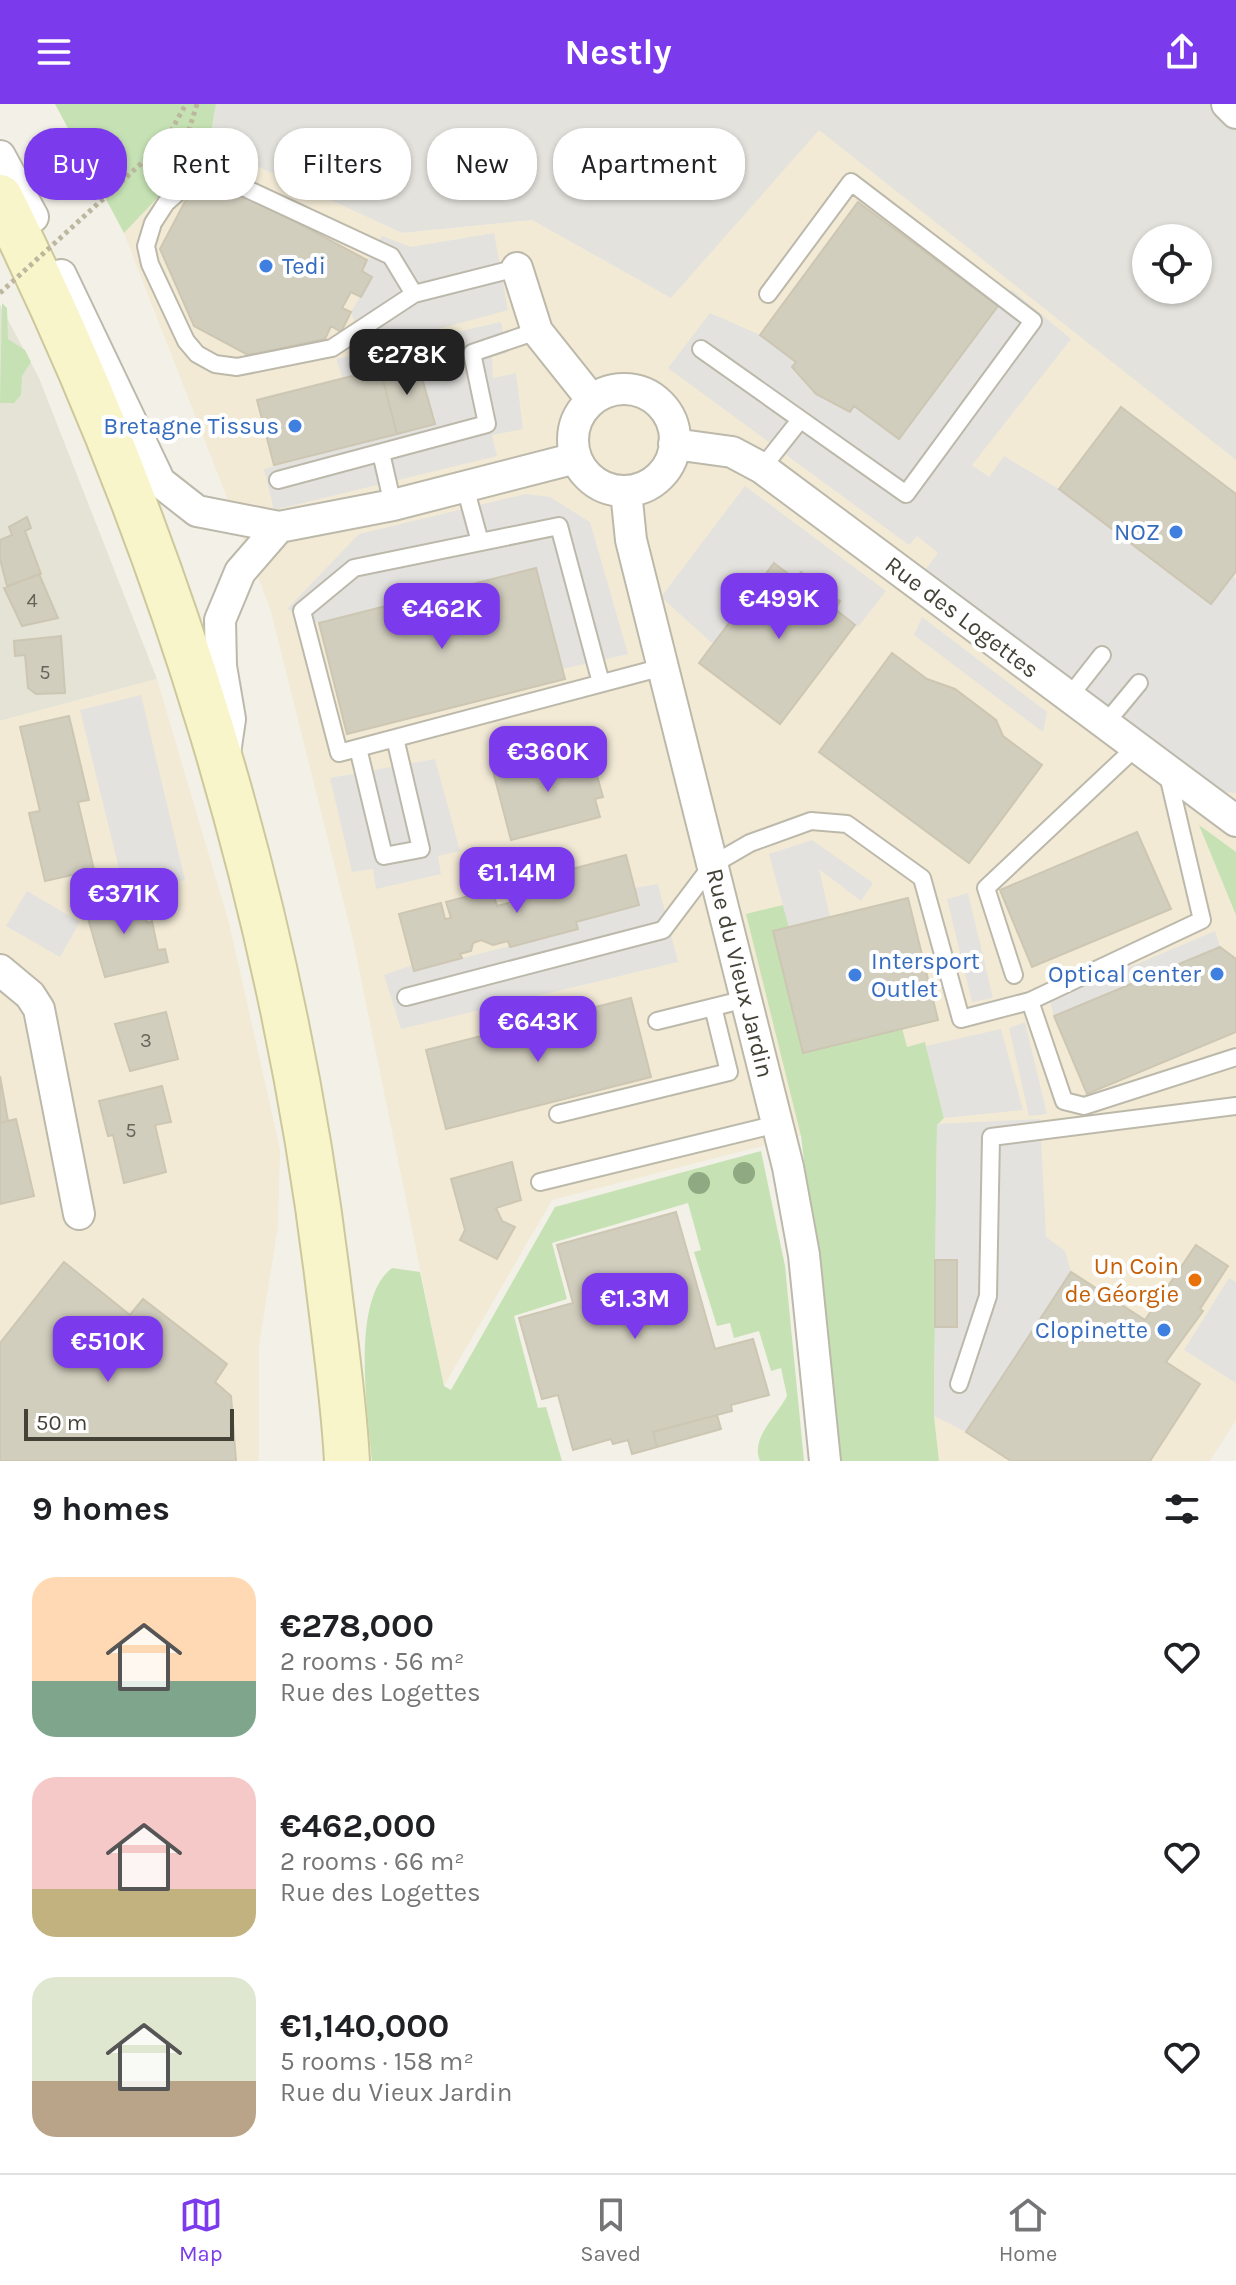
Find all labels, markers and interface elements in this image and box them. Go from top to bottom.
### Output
icon: menu [32,30,76,74]
icon: share [1160,30,1204,74]
text: Nestly [564,31,672,73]
chip: Buy [24,128,127,200]
chip: Rent [143,128,258,200]
chip: Filters [274,128,411,200]
chip: New [427,128,537,200]
chip: Apartment [553,128,745,200]
map controls [1132,224,1212,304]
button: locate [1132,224,1212,304]
place label: Tedi [282,252,326,280]
marker: Tedi [257,257,275,275]
pin: €278K [351,329,463,397]
text: €278K [368,339,446,370]
place label: Bretagne Tissus [103,412,279,440]
marker: Bretagne Tissus [286,417,304,435]
place label: NOZ [1114,518,1160,546]
marker: NOZ [1167,523,1185,541]
street label: Rue des Logettes [880,550,1044,684]
pin: €499K [723,573,835,641]
pin: €462K [386,583,498,651]
text: €499K [739,583,819,614]
house number: 4 [26,589,38,612]
text: €462K [402,593,482,624]
house number: 5 [39,661,51,684]
pin: €360K [492,726,604,794]
text: €360K [507,736,589,767]
pin: €1.14M [452,847,582,915]
text: €1.14M [478,857,556,888]
street label: Rue du Vieux Jardin [700,865,780,1081]
pin: €371K [68,868,180,936]
text: €371K [88,878,160,909]
place label: Intersport Outlet [871,947,980,1003]
place label: Optical center [1048,960,1201,988]
marker: Optical center [1208,965,1226,983]
marker: Intersport Outlet [846,966,864,984]
pin: €643K [482,996,594,1064]
text: €643K [498,1006,578,1037]
house number: 3 [140,1029,152,1052]
house number: 5 [125,1119,137,1142]
place label: Un Coin de Géorgie [1065,1252,1179,1308]
marker: Un Coin de Géorgie [1186,1271,1204,1289]
pin: €1.3M [579,1273,691,1341]
text: €1.3M [600,1283,670,1314]
pin: €510K [52,1316,164,1384]
place label: Clopinette [1035,1316,1148,1344]
marker: Clopinette [1155,1321,1173,1339]
text: €510K [71,1326,145,1357]
scale bar [24,1405,234,1441]
text: 50 m [36,1410,87,1436]
icon: filters [1160,1487,1204,1531]
text: 9 homes [32,1489,170,1529]
text: €278,000 [280,1606,434,1646]
icon: home [96,1609,192,1705]
icon: heart [1160,1635,1204,1679]
text: 2 rooms · 56 m² [280,1646,465,1677]
text: Rue des Logettes [280,1677,481,1708]
text: €462,000 [280,1806,436,1846]
icon: home [96,1809,192,1905]
icon: heart [1160,1835,1204,1879]
text: 2 rooms · 66 m² [280,1846,465,1877]
text: Rue des Logettes [280,1877,481,1908]
text: €1,140,000 [280,2006,449,2046]
icon: home [96,2009,192,2105]
icon: heart [1160,2035,1204,2079]
text: 5 rooms · 158 m² [280,2046,474,2077]
text: Rue du Vieux Jardin [280,2077,513,2108]
tab: Map [179,2193,223,2267]
tab: Saved [580,2193,641,2267]
tab: Home [999,2193,1057,2267]

